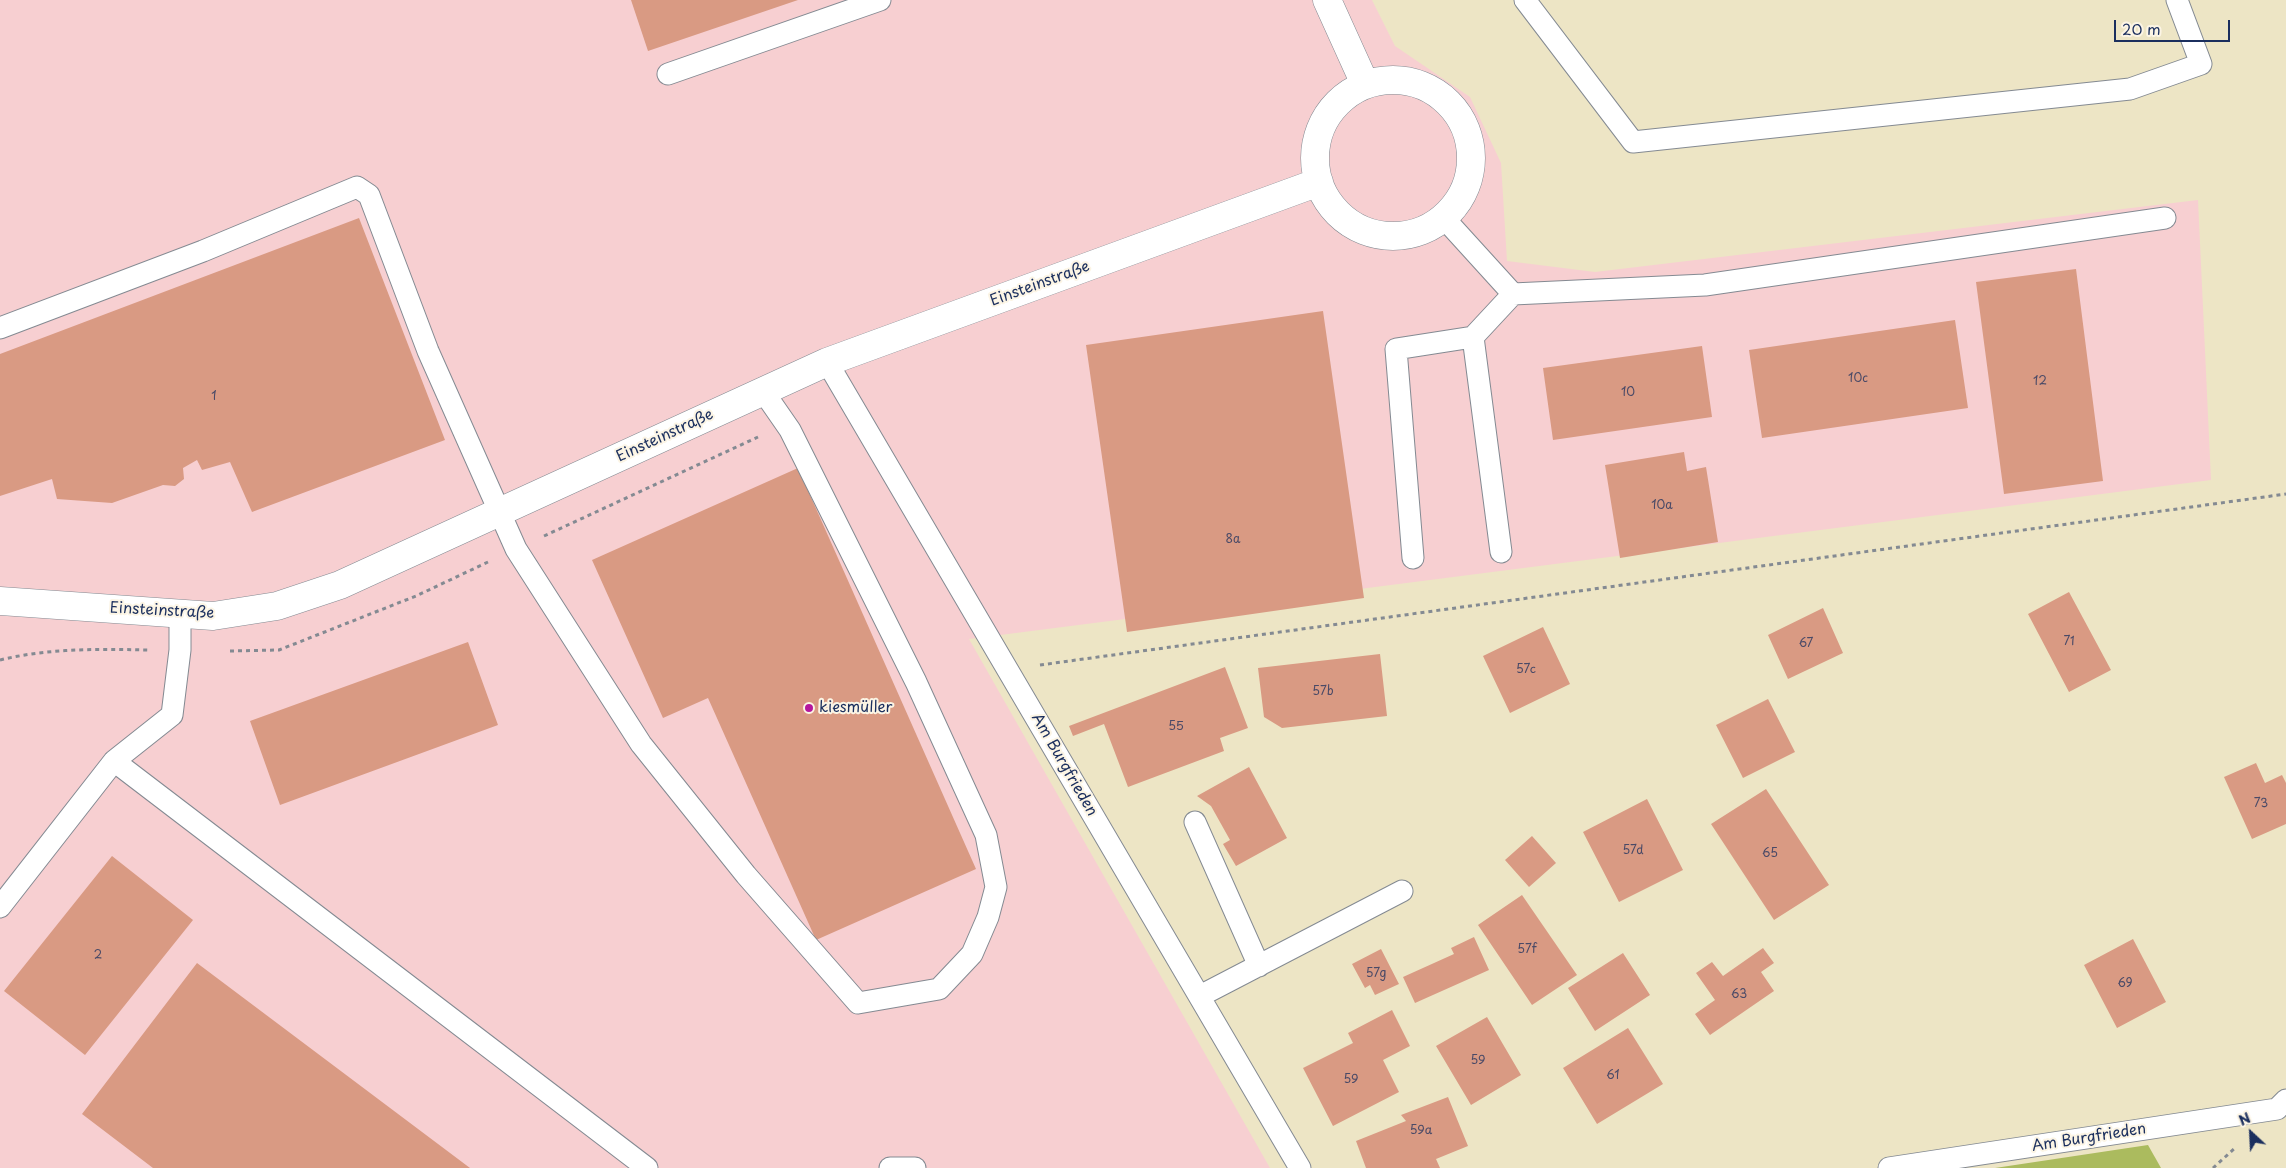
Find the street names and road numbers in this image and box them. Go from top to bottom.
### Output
street label: Einsteinstraße [988,258,1092,310]
street label: Einsteinstraße [614,406,716,466]
street label: Einsteinstraße [109,599,215,623]
street label: Am Burgfrieden [1027,711,1101,819]
street label: Am Burgfrieden [2031,1120,2147,1156]

